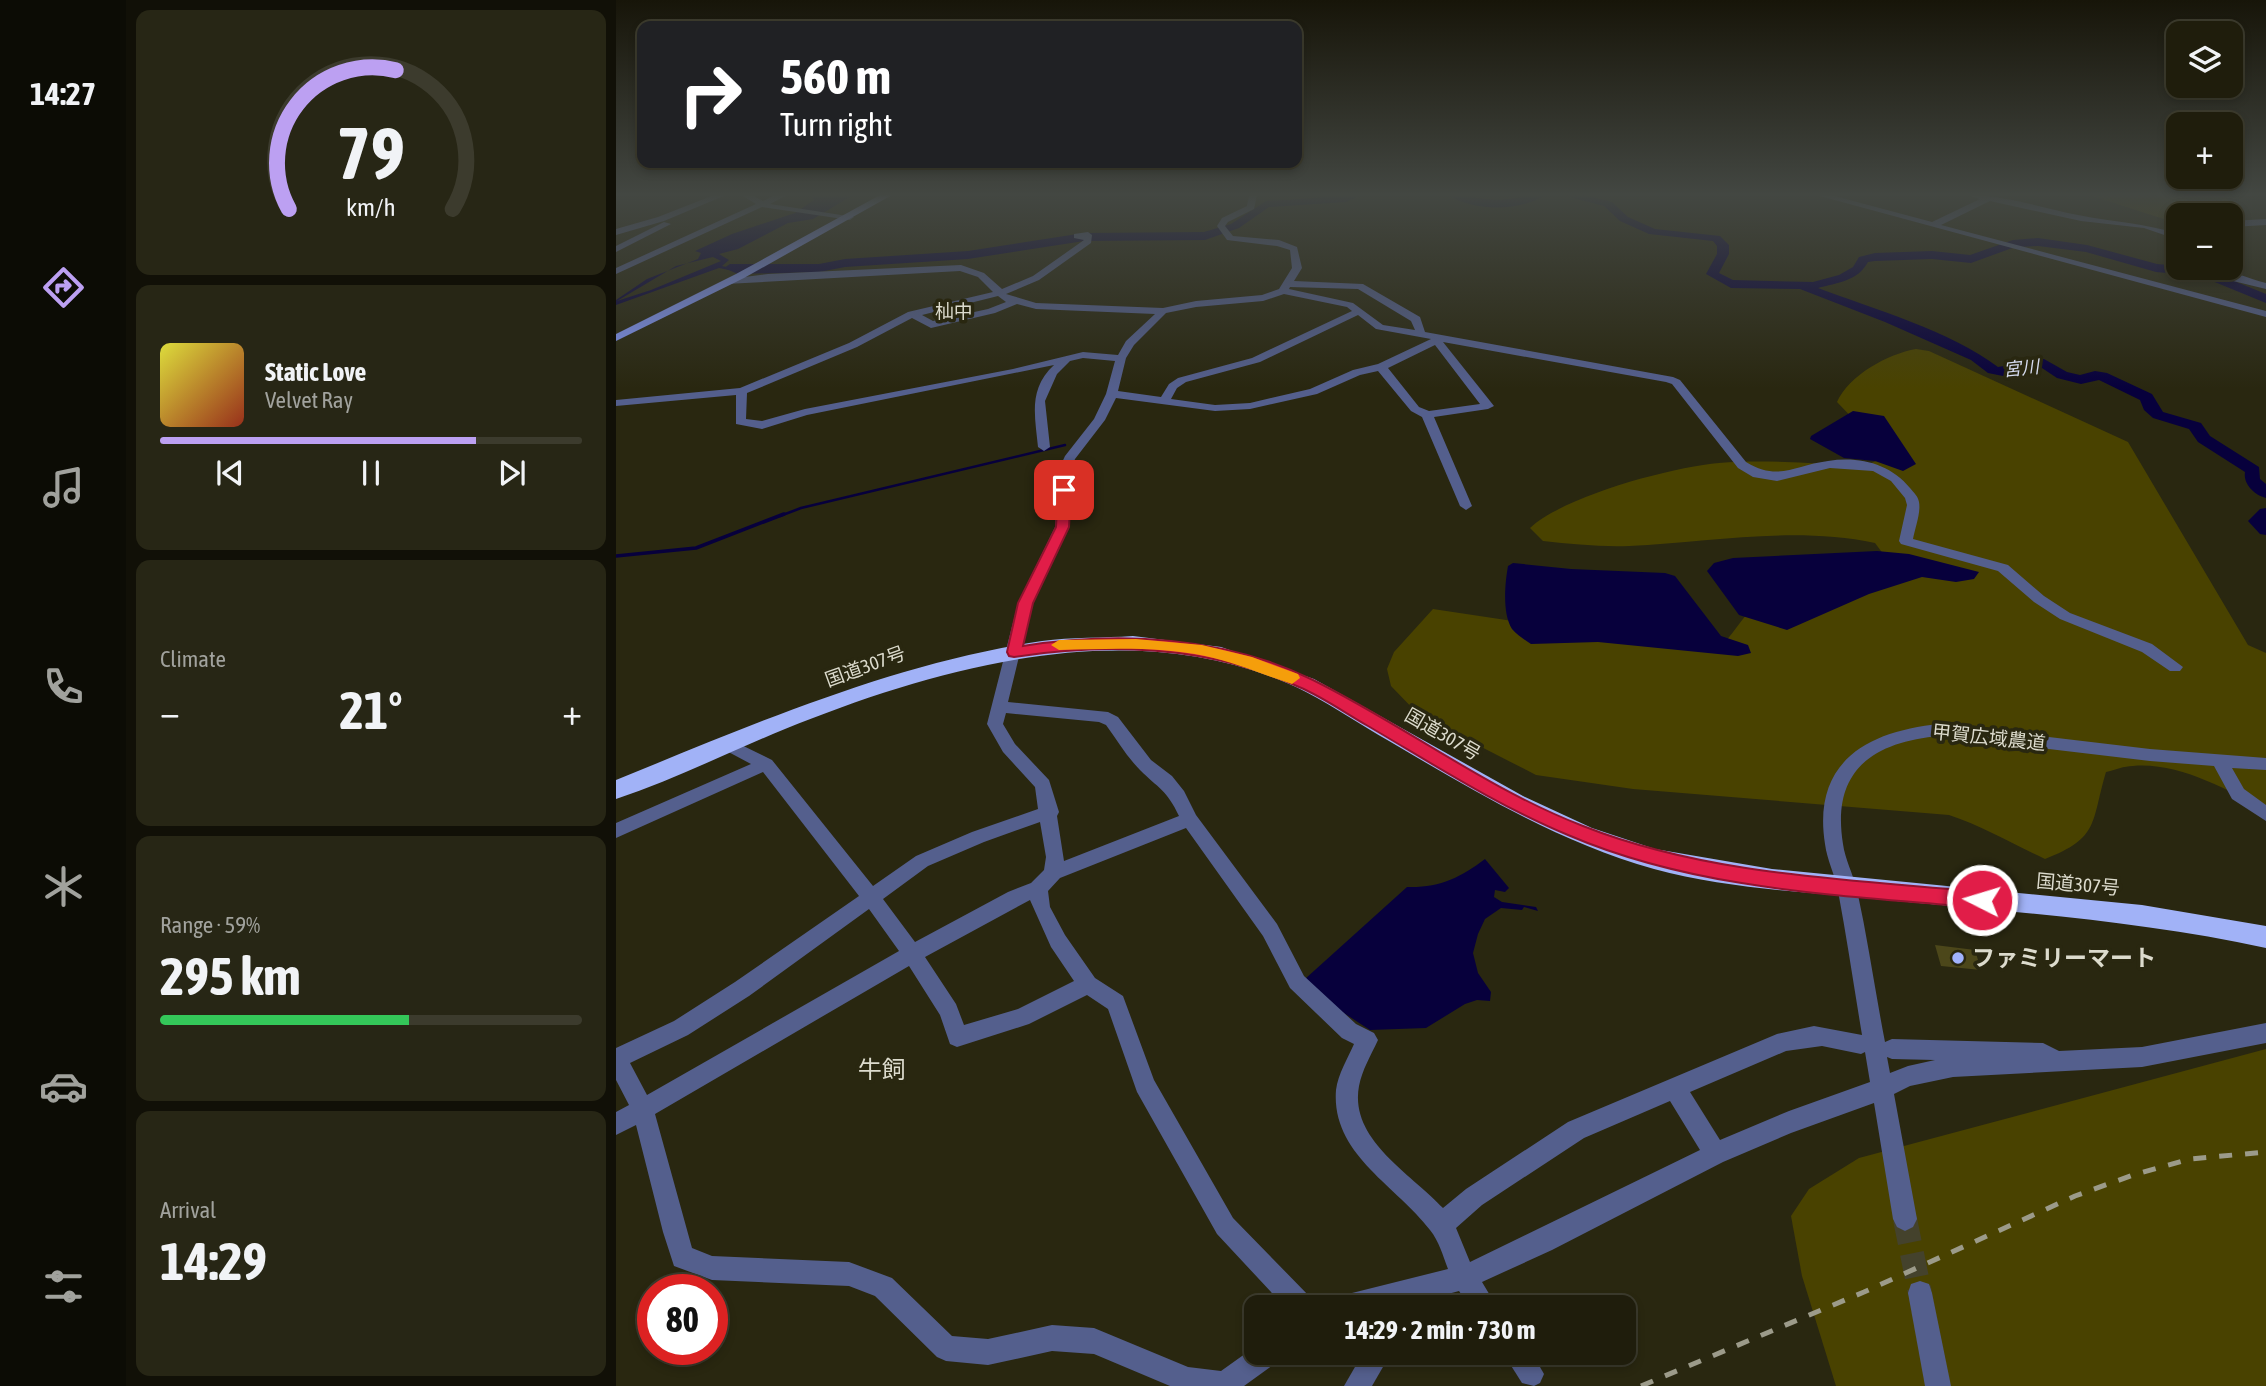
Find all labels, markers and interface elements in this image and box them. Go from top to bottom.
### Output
map controls [2166,21,2243,280]
button: layers [2166,21,2243,98]
text: 560 m [780,48,891,104]
icon: right [665,49,756,140]
text: 14:27 [30,75,96,112]
text: Turn right [780,106,893,143]
text: 79 [337,111,405,194]
button: + [2166,112,2243,189]
text: km/h [346,192,396,220]
button: − [2166,203,2243,280]
icon: directions [39,263,88,312]
district label: 杣中 [935,300,973,322]
water label: 宮川 [2002,355,2042,380]
text: Static Love [265,357,366,387]
text: Velvet Ray [265,387,353,413]
icon: previous [211,454,249,492]
icon: pause [352,454,390,492]
icon: next [493,454,531,492]
pin [1034,460,1094,520]
icon: music [39,463,88,512]
icon: arrive [1045,471,1083,509]
street label: 国道307号 [822,641,908,691]
text: Climate [160,646,226,672]
icon: phone [39,662,88,711]
text: 21° [339,680,403,740]
text: − [160,690,180,733]
text: + [562,690,582,733]
street label: 国道307号 [1401,704,1485,764]
street label: 甲賀広域農道 [1931,720,2047,754]
icon: climate [39,862,88,911]
position arrow [1945,863,2019,937]
street label: 国道307号 [2035,869,2121,899]
text: Range · 59% [160,912,260,938]
place label: ファミリーマート [1972,945,2156,971]
text: 295 km [160,946,301,1006]
marker: ファミリーマート [1950,950,1966,966]
district label: 牛飼 [858,1056,906,1083]
icon: car [39,1062,88,1111]
text: Arrival [160,1197,216,1223]
text: 14:29 [160,1231,267,1291]
icon: filters [39,1262,88,1311]
speed limit sign: 80 [637,1274,728,1365]
text: 14:29 · 2 min · 730 m [1345,1315,1535,1345]

